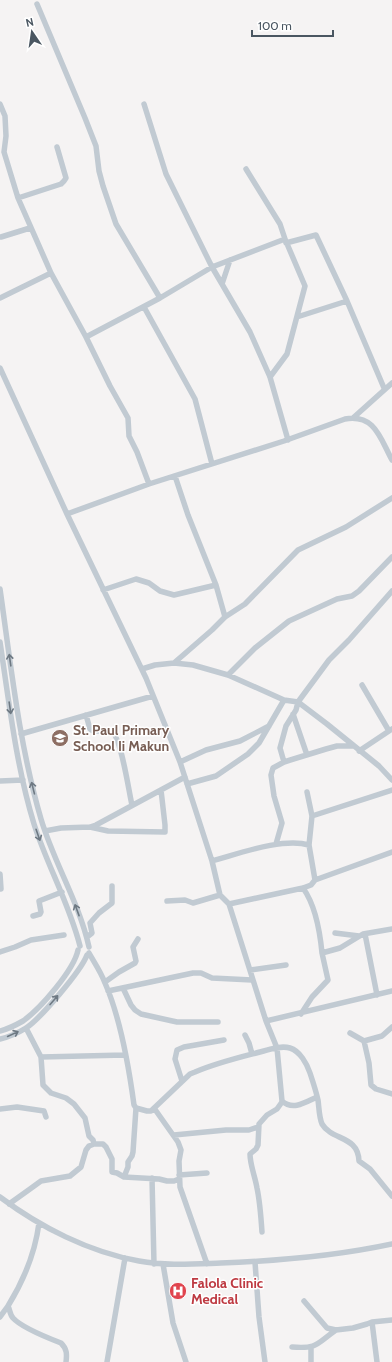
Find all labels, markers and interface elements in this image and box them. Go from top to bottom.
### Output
north arrow [12,12,52,52]
scale bar [252,12,333,38]
text: N [24,15,35,30]
text: 100 m [258,18,292,33]
one-way arrow [6,654,14,667]
one-way arrow [6,701,13,714]
place label: St. Paul Primary School Ii Makun [73,721,170,755]
school or university icon: St. Paul Primary School Ii Makun [50,728,70,748]
one-way arrow [29,782,36,795]
one-way arrow [35,828,42,841]
one-way arrow [73,904,80,917]
one-way arrow [49,995,58,1006]
one-way arrow [7,1030,19,1037]
place label: Falola Clinic Medical [191,1274,264,1308]
hospital icon: Falola Clinic Medical [168,1281,188,1301]

